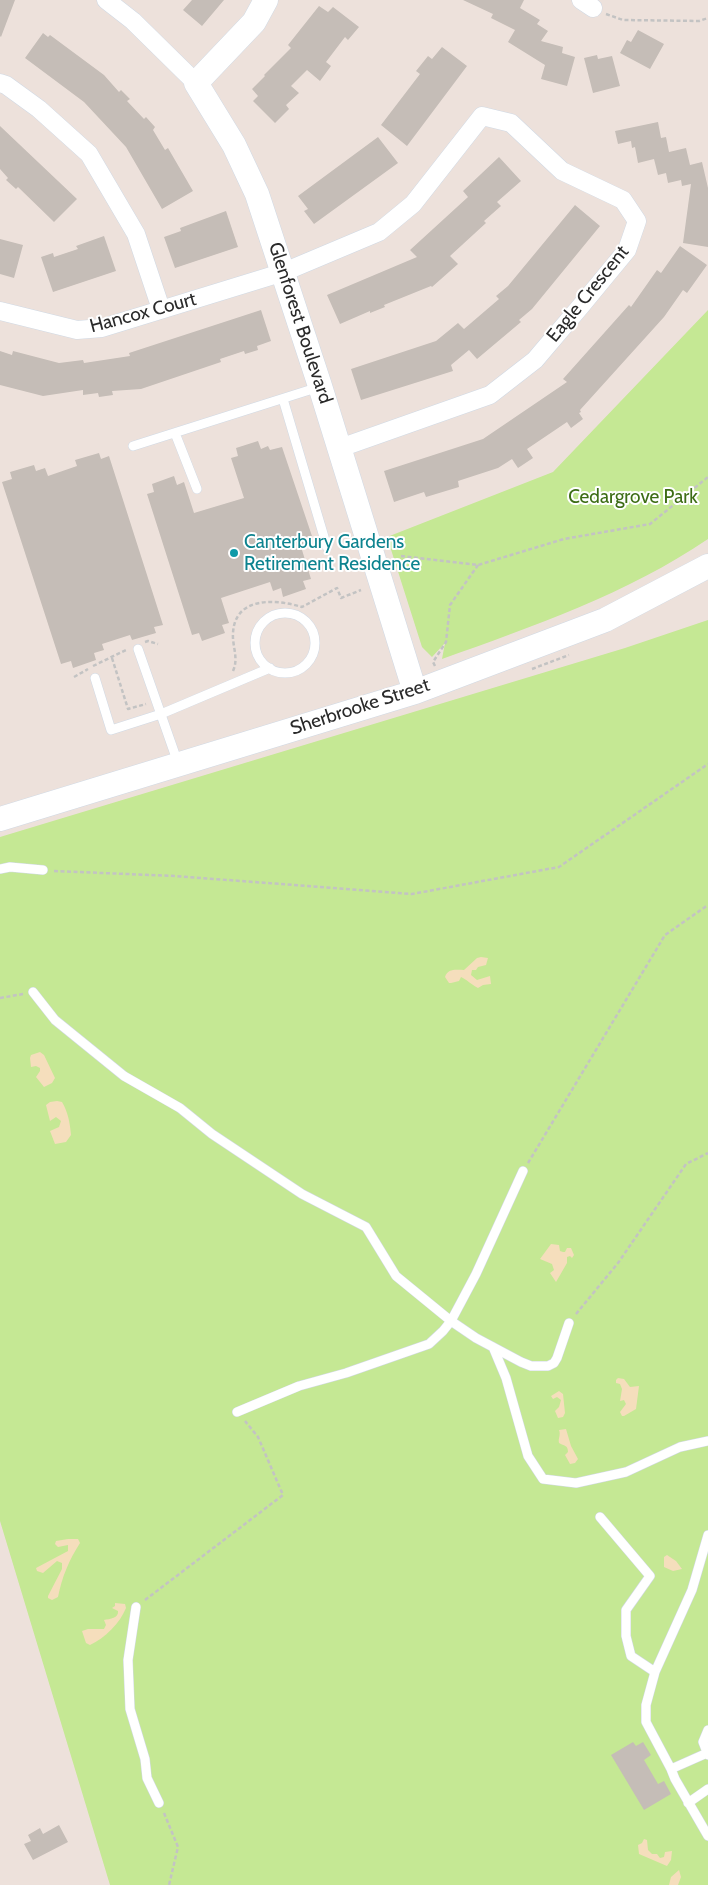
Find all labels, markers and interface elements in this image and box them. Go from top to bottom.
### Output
street label: Glenforest Boulevard [263,239,337,407]
street label: Eagle Crescent [542,241,634,347]
street label: Hancox Court [87,288,199,338]
park label: Cedargrove Park [568,486,698,508]
place label: Canterbury Gardens Retirement Residence [244,531,420,575]
marker: Canterbury Gardens Retirement Residence [228,547,240,559]
street label: Sherbrooke Street [287,674,433,740]

